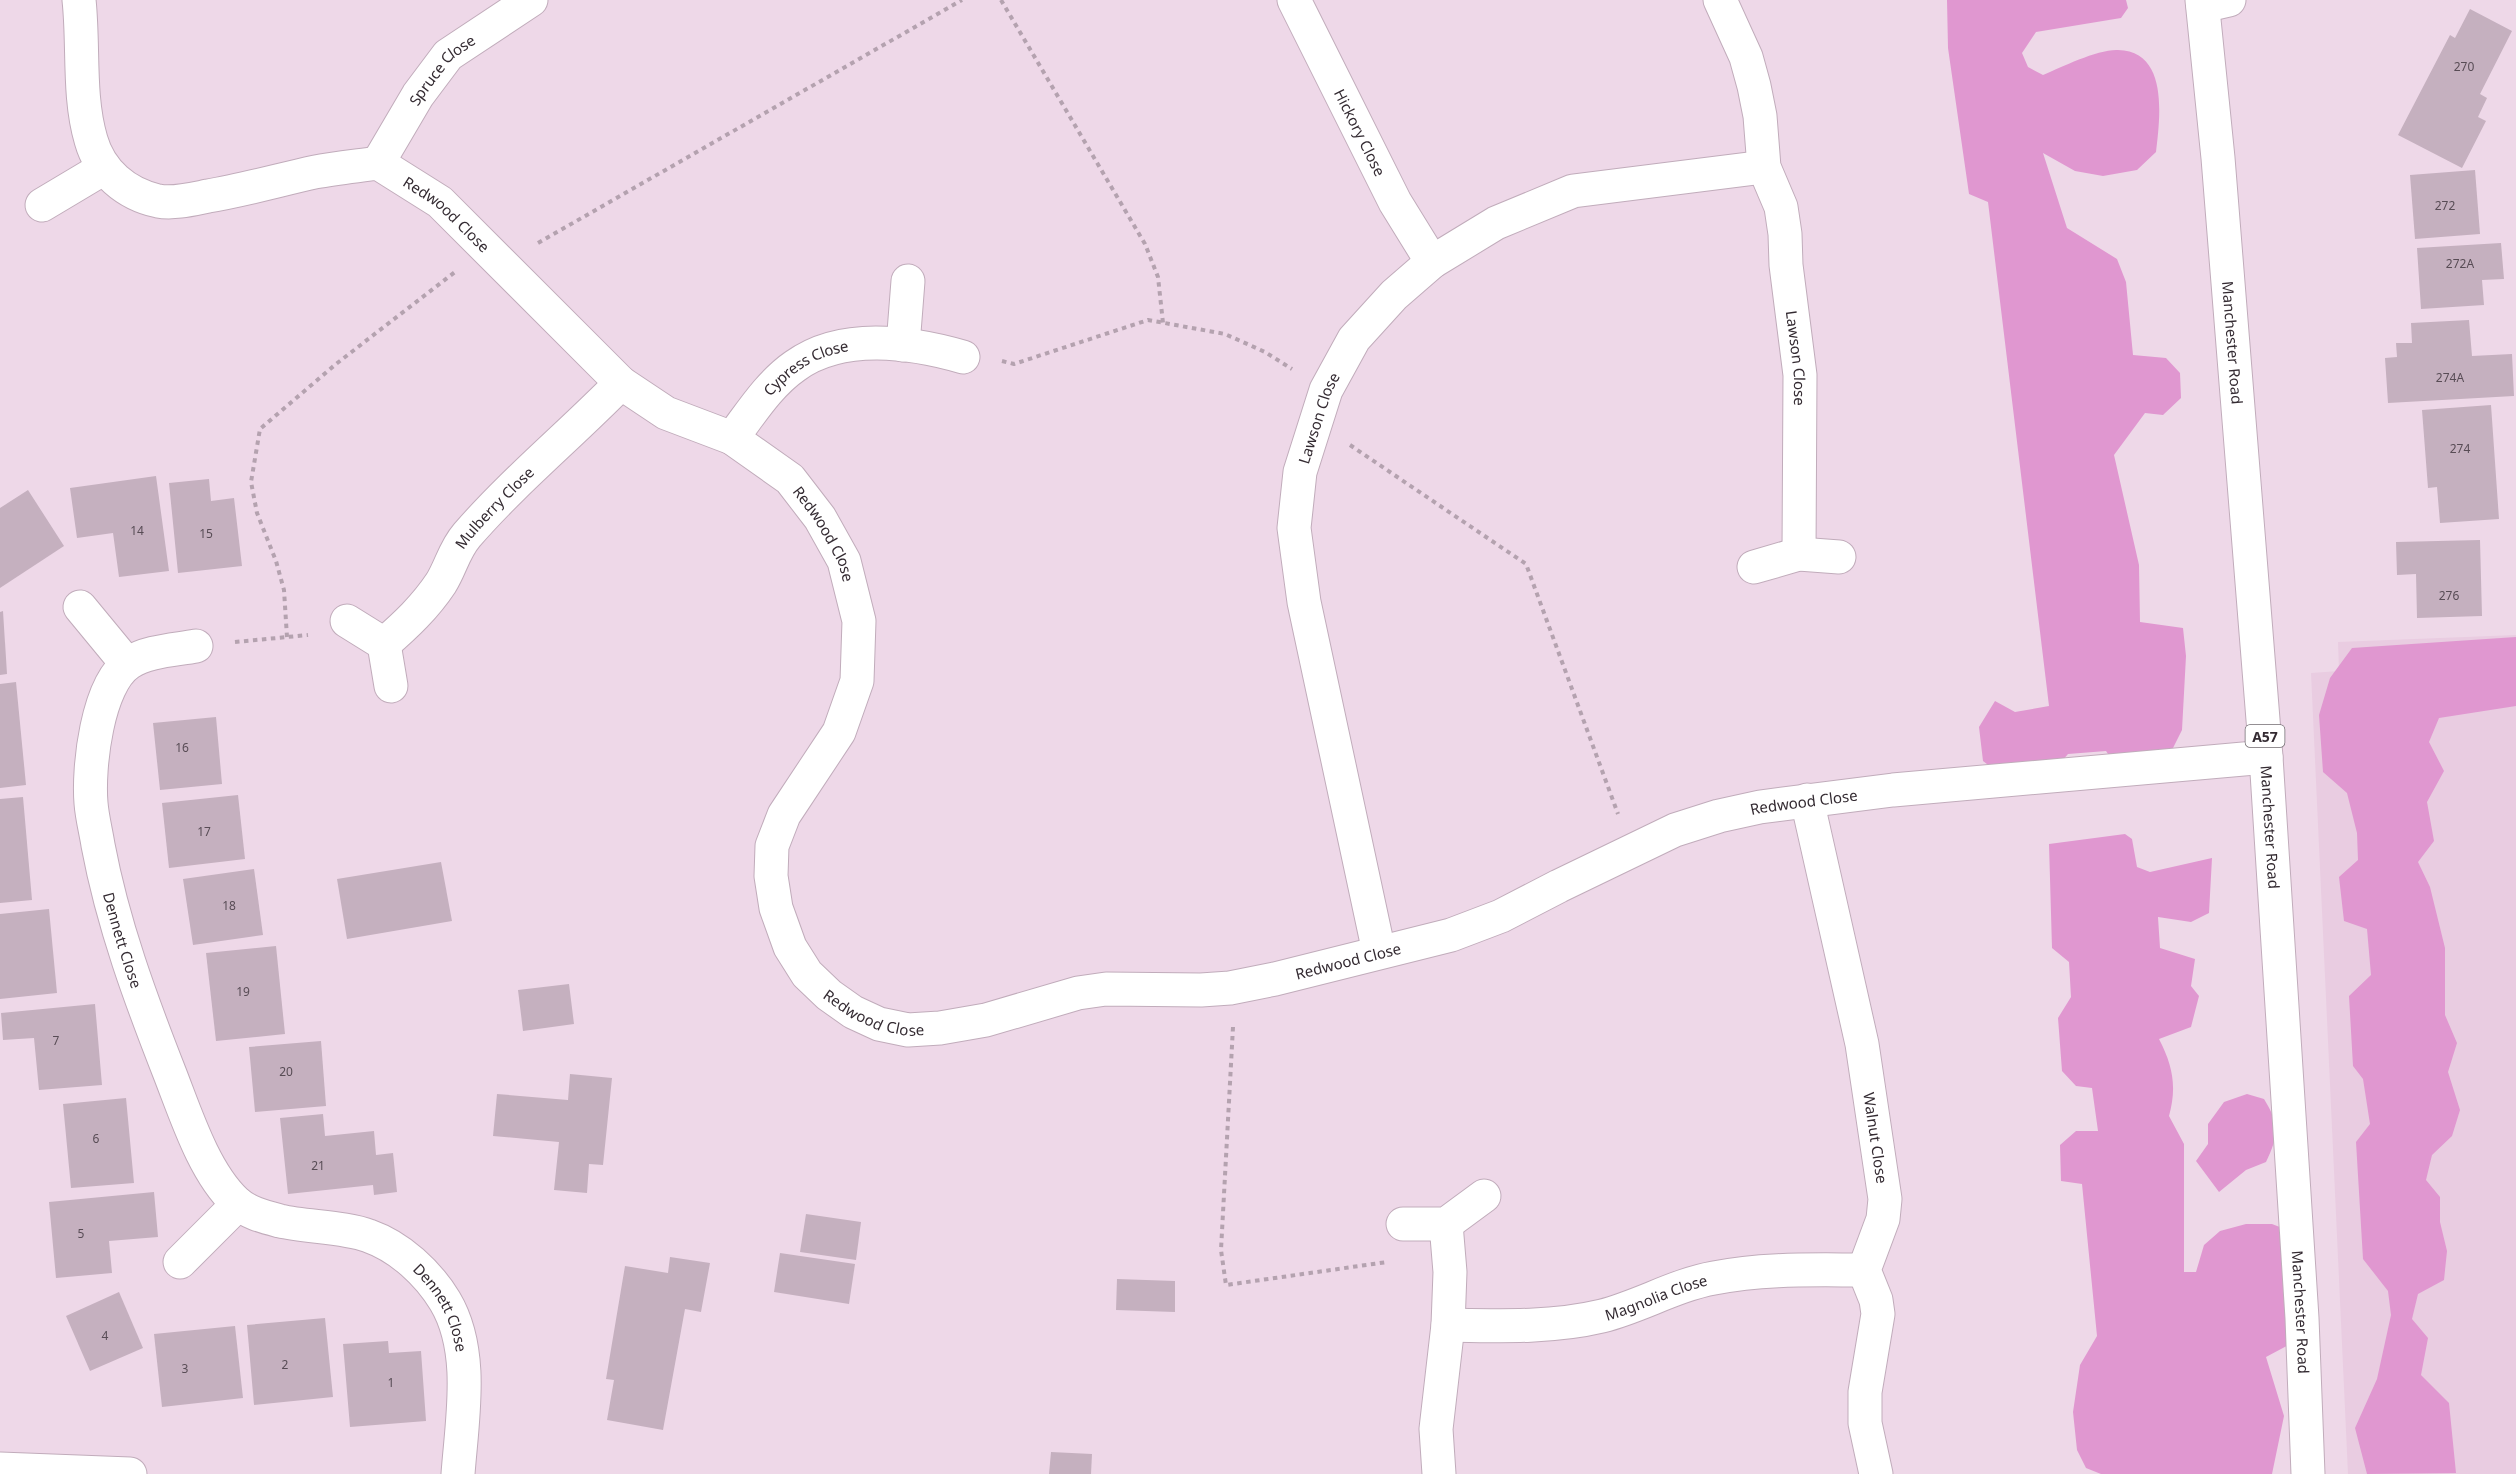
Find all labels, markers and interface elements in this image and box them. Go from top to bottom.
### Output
street label: Spruce Close [404,30,479,109]
house number: 270 [2454,58,2474,75]
street label: Hickory Close [1330,85,1390,179]
street label: Redwood Close [400,172,494,256]
house number: 272 [2435,197,2455,214]
house number: 272A [2446,255,2474,272]
street label: Manchester Road [2218,280,2248,405]
street label: Lawson Close [1782,309,1810,406]
street label: Cypress Close [759,335,850,400]
street label: Lawson Close [1293,369,1344,466]
house number: 274A [2436,369,2464,386]
house number: 274 [2450,440,2470,457]
street label: Mulberry Close [450,462,538,553]
street label: Redwood Close [789,482,859,584]
house number: 14 [130,522,144,539]
house number: 15 [199,525,213,542]
house number: 276 [2439,587,2459,604]
road number: A57 [2246,725,2284,747]
house number: 16 [175,739,189,756]
street label: Manchester Road [2257,765,2284,889]
street label: Redwood Close [1748,785,1859,819]
house number: 17 [197,823,211,840]
street label: Dennett Close [99,890,147,991]
house number: 18 [222,897,236,914]
street label: Redwood Close [1293,938,1403,984]
house number: 19 [236,983,250,1000]
street label: Redwood Close [820,984,925,1040]
house number: 7 [53,1032,60,1049]
house number: 20 [279,1063,293,1080]
street label: Walnut Close [1859,1091,1893,1185]
house number: 6 [93,1130,100,1147]
house number: 21 [311,1157,325,1174]
house number: 5 [78,1225,85,1242]
street label: Manchester Road [2288,1250,2314,1374]
street label: Dennett Close [409,1259,472,1353]
street label: Magnolia Close [1602,1270,1709,1325]
house number: 4 [102,1327,109,1344]
house number: 2 [282,1356,289,1373]
house number: 3 [182,1360,189,1377]
house number: 1 [388,1374,394,1391]

